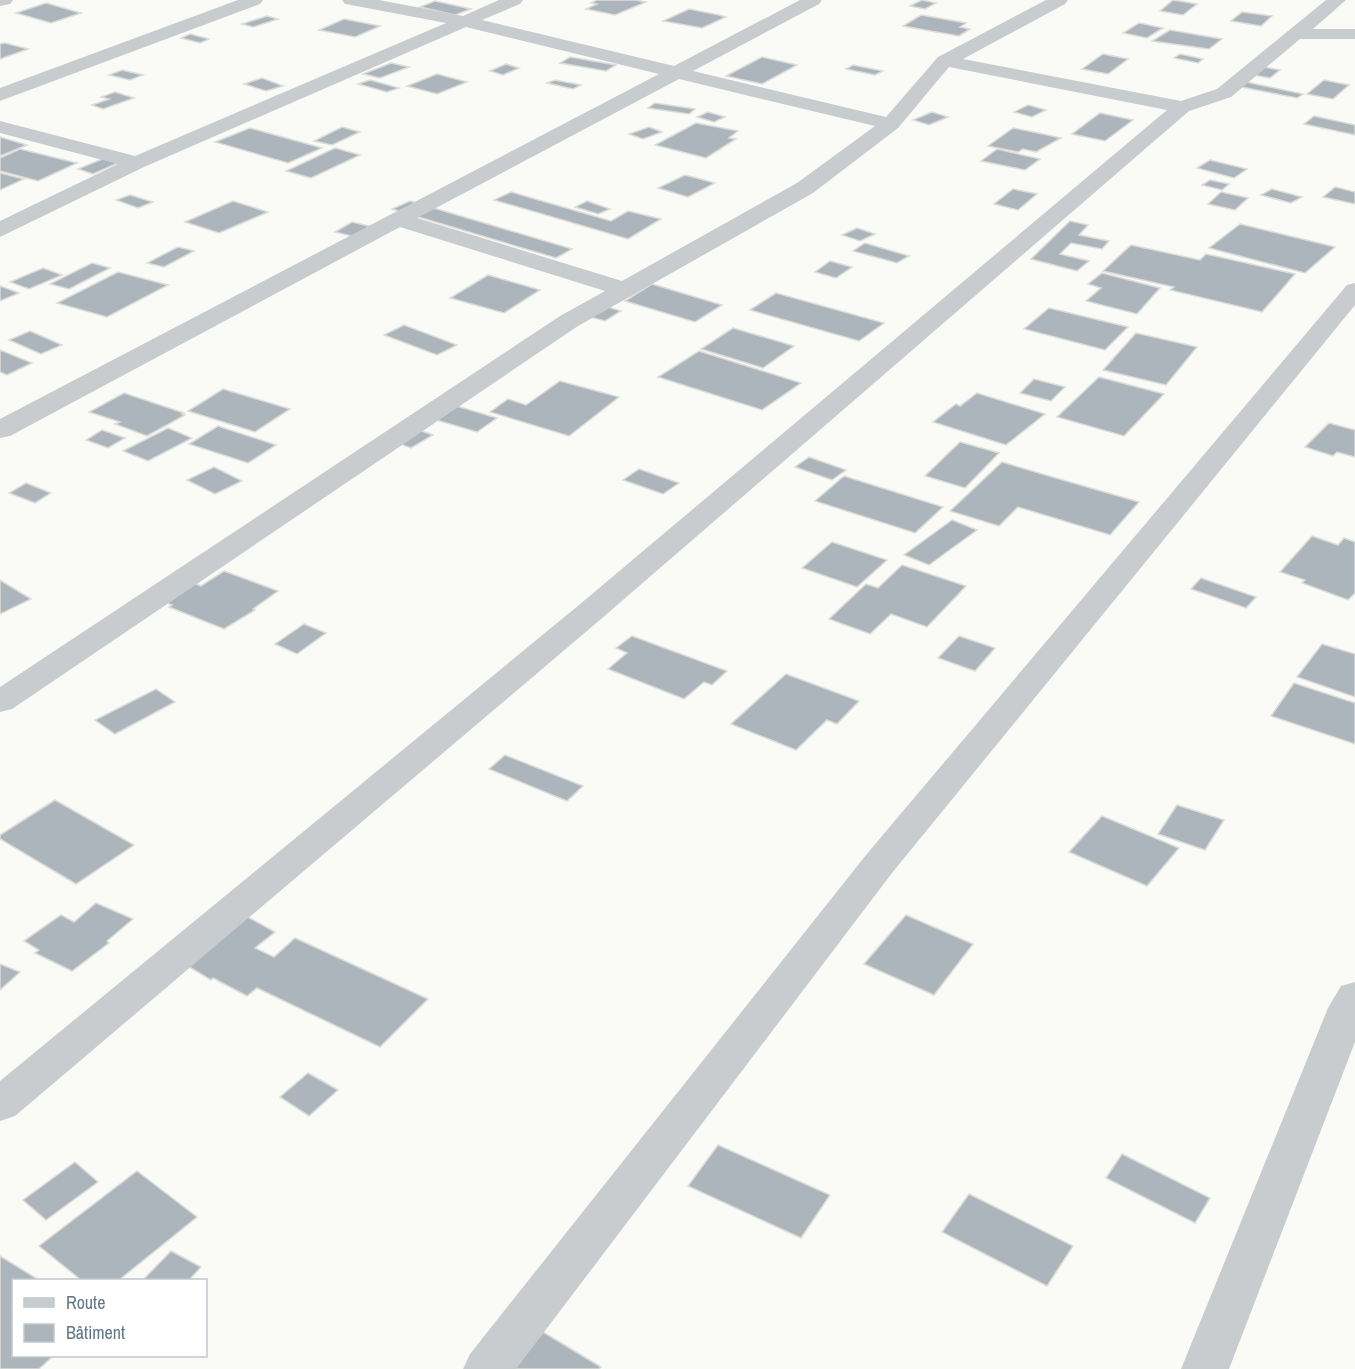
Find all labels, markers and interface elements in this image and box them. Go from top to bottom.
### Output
legend [12,1279,207,1357]
text: Route [66,1290,105,1315]
text: Bâtiment [66,1320,125,1345]

